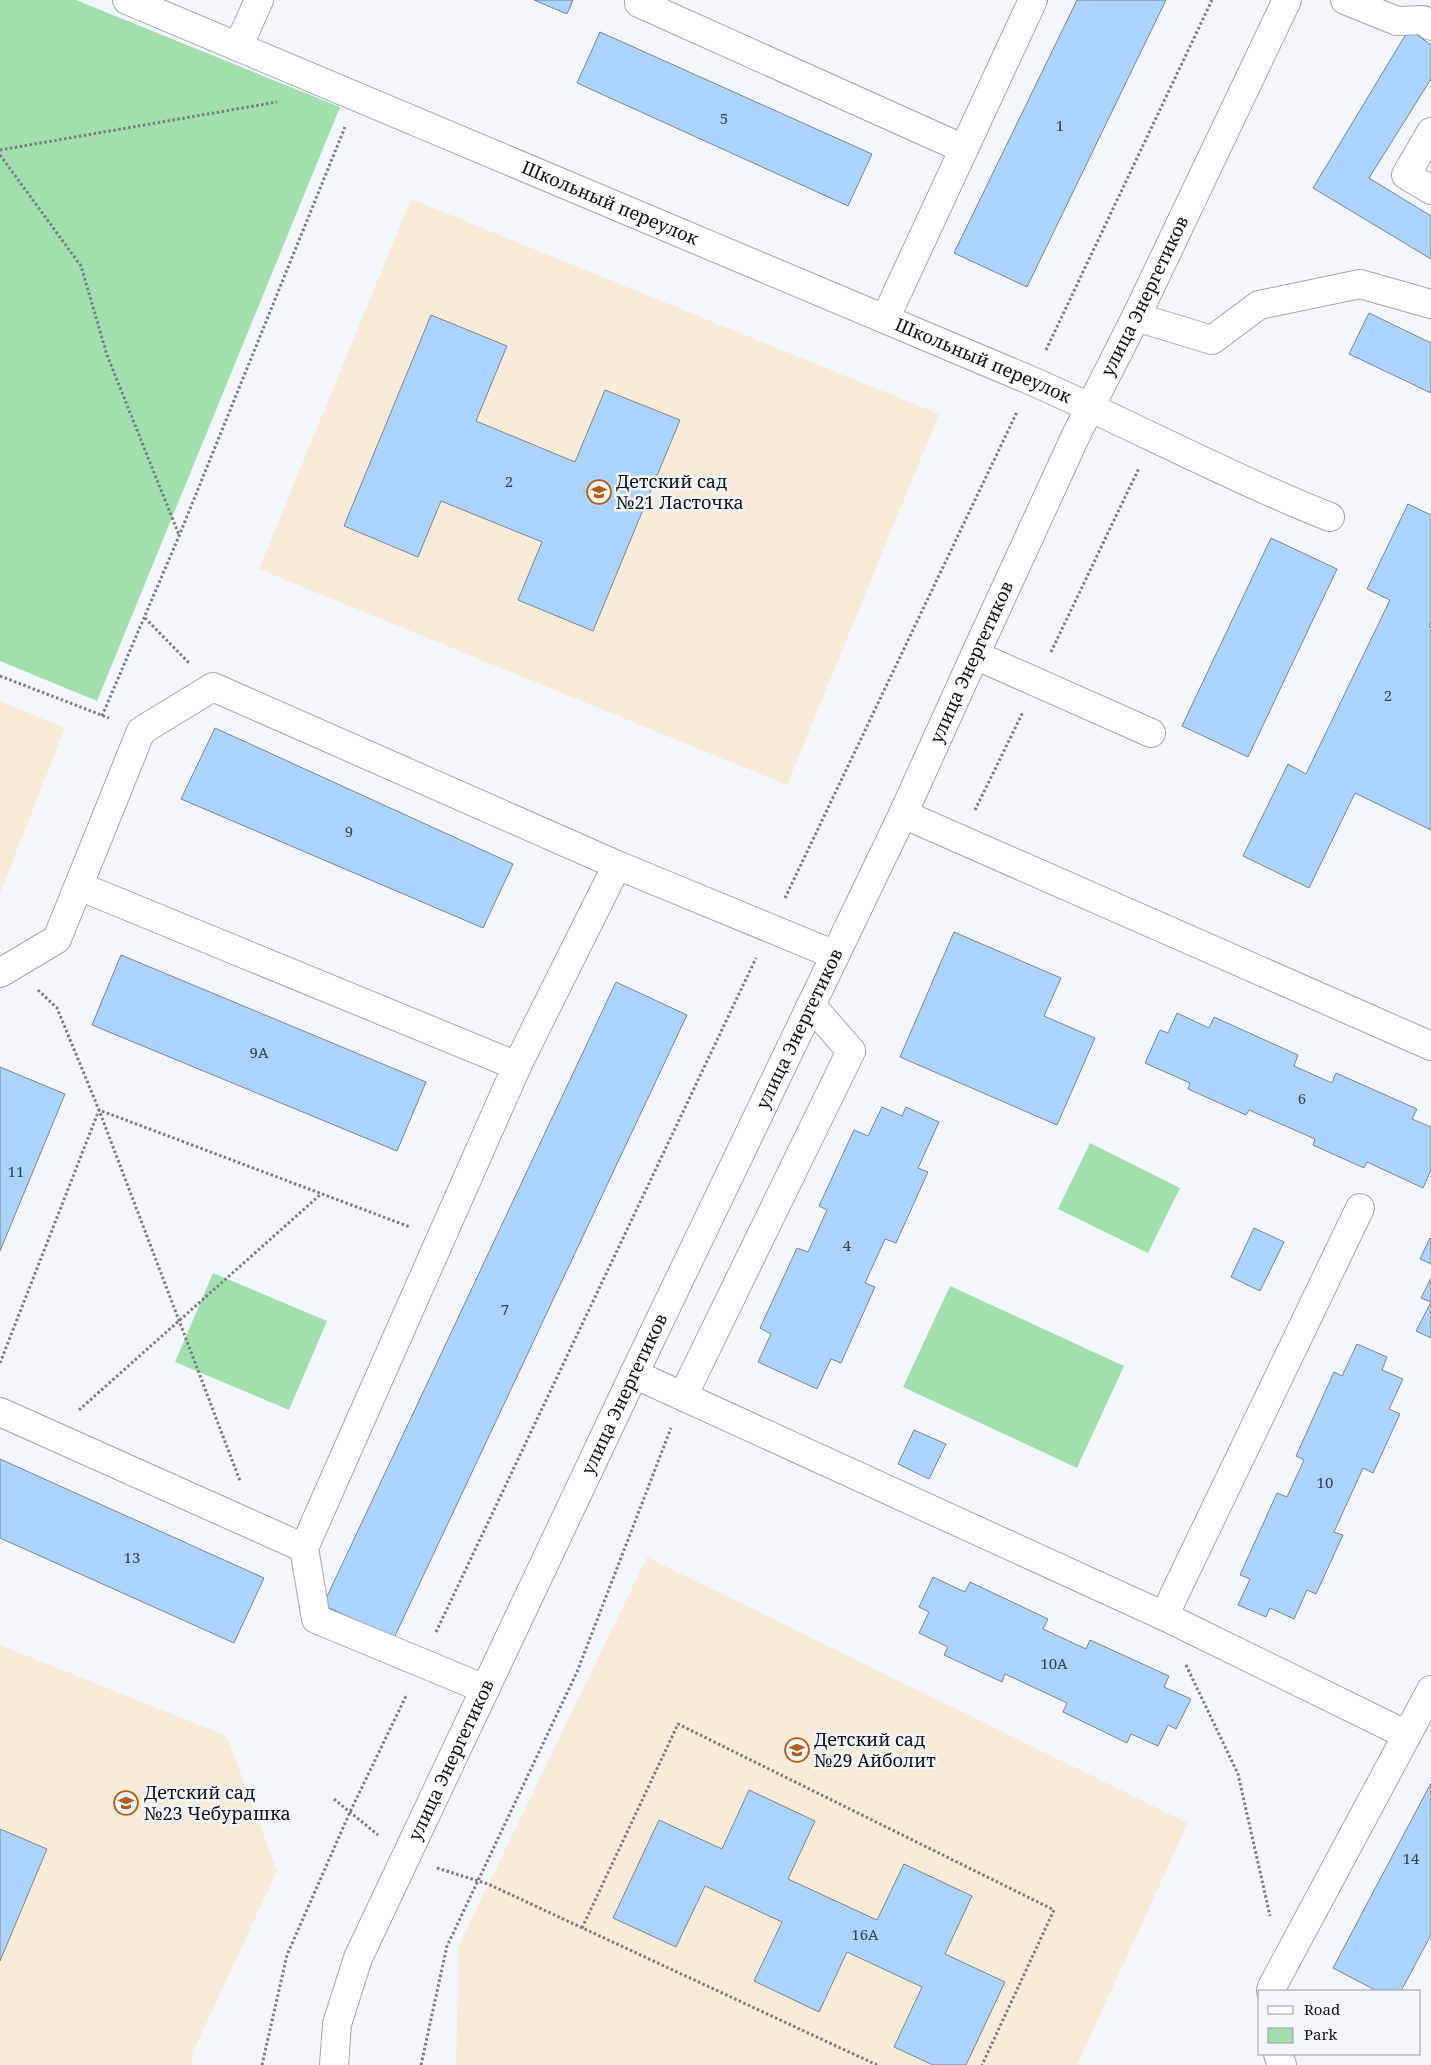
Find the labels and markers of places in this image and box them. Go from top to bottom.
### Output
place label: Детский сад №21 Ласточка [616,469,744,514]
school or university icon: Детский сад №21 Ласточка [586,479,612,505]
place label: Детский сад №29 Айболит [814,1727,936,1772]
school or university icon: Детский сад №29 Айболит [784,1737,810,1763]
place label: Детский сад №23 Чебурашка [144,1780,291,1825]
school or university icon: Детский сад №23 Чебурашка [113,1790,139,1816]

